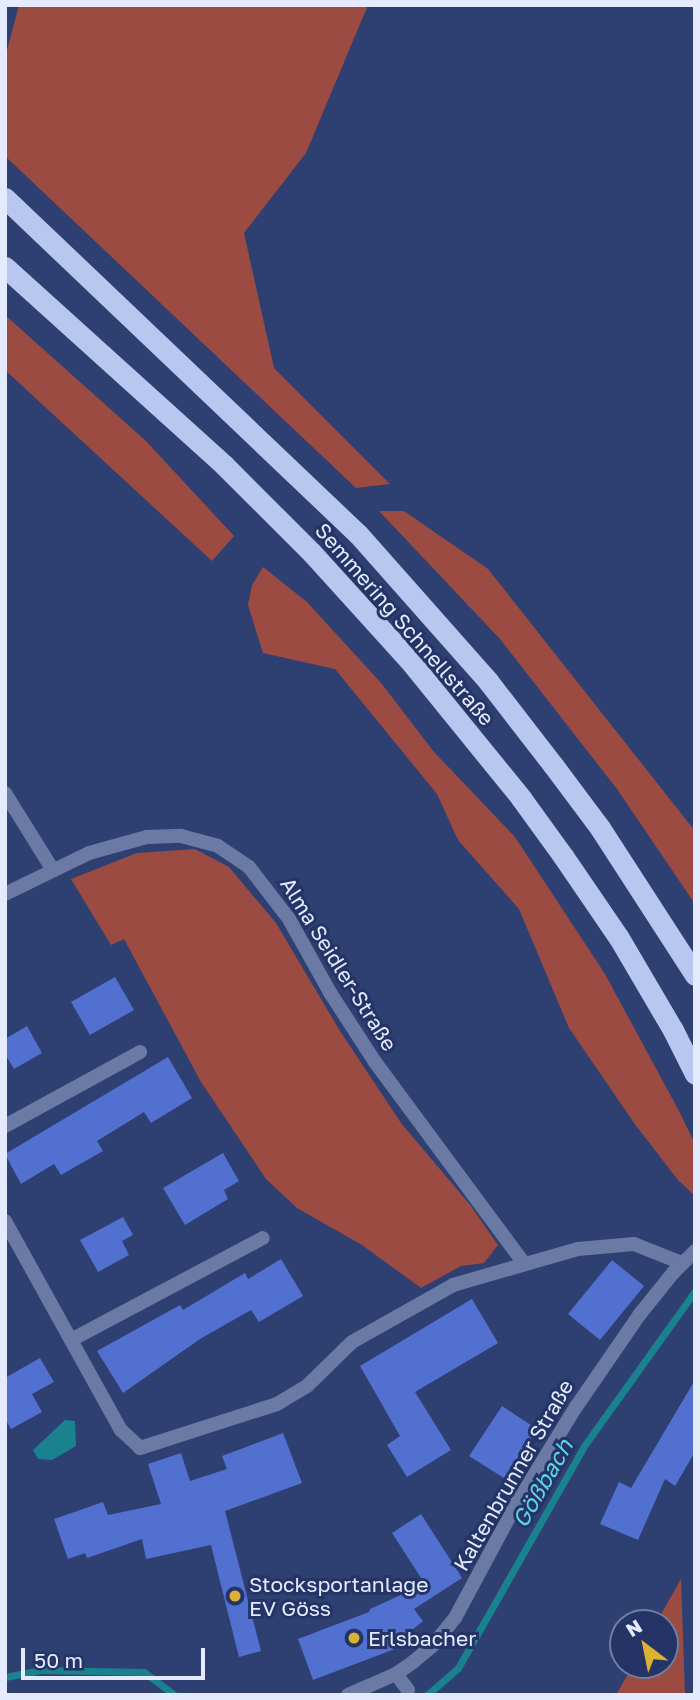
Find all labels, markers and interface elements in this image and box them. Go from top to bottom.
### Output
street label: Semmering Schnellstraße [310,518,500,730]
street label: Alma Seidler-Straße [275,873,403,1055]
street label: Kaltenbrunner Straße [448,1375,578,1575]
water label: Gößbach [506,1434,578,1532]
place label: Stocksportanlage EV Göss [249,1571,428,1621]
marker: Stocksportanlage EV Göss [227,1588,243,1604]
north arrow [609,1609,679,1679]
text: N [621,1614,646,1641]
place label: Erlsbacher [368,1625,476,1651]
marker: Erlsbacher [346,1630,362,1646]
scale bar [24,1634,208,1678]
text: 50 m [34,1647,83,1673]

